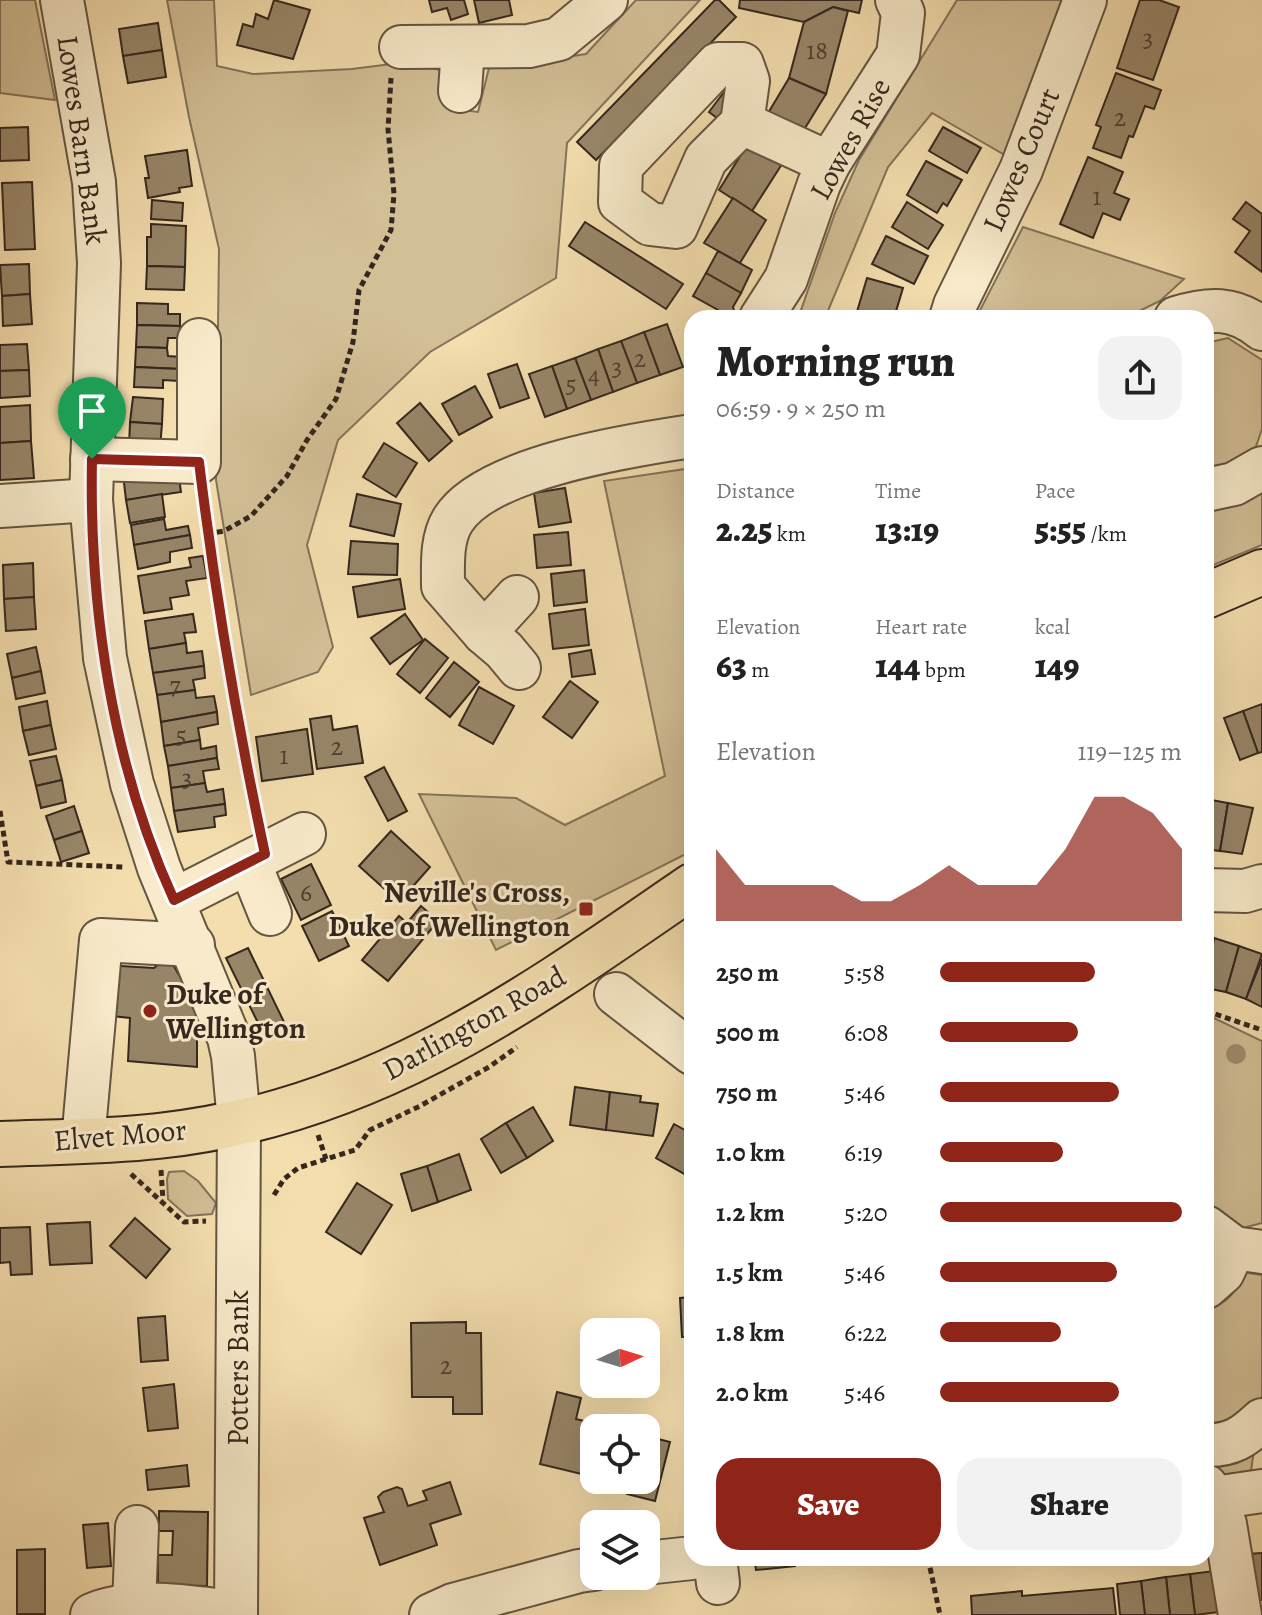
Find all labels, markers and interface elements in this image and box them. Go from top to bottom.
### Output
house number: 3 [1143,20,1153,55]
street label: Lowes Barn Bank [48,33,116,247]
house number: 18 [806,33,828,68]
street label: Lowes Rise [800,71,900,207]
street label: Lowes Court [973,82,1069,238]
house number: 2 [1114,100,1126,135]
house number: 1 [1093,179,1102,214]
text: Morning run [716,331,955,391]
button: share [1098,336,1182,420]
house number: 2 [634,341,646,376]
house number: 3 [612,349,622,384]
house number: 4 [588,358,600,393]
house number: 5 [565,366,577,401]
pin [58,377,126,459]
icon: arrive [70,389,114,433]
text: 06:59 · 9 × 250 m [716,391,886,426]
text: Distance [716,476,795,506]
text: Time [875,476,921,506]
text: Pace [1035,476,1075,506]
text: 2.25 [716,506,772,553]
text: 13:19 [875,506,939,553]
text: 5:55 [1035,506,1086,553]
text: km [772,519,806,549]
text: /km [1086,519,1127,549]
text: Elevation [716,612,800,642]
text: Heart rate [875,612,967,642]
text: kcal [1035,612,1070,642]
text: 63 [716,642,747,689]
text: 144 [875,642,920,689]
text: 149 [1035,642,1079,689]
text: m [747,655,770,685]
text: bpm [920,655,966,685]
house number: 7 [170,668,181,703]
house number: 5 [175,717,187,752]
house number: 2 [331,729,343,764]
text: Elevation [716,734,816,769]
text: 119–125 m [1077,734,1182,769]
house number: 1 [280,738,289,773]
house number: 3 [182,760,192,795]
place label: Neville's Cross, Duke of Wellington [328,872,570,946]
house number: 6 [300,875,312,910]
marker: Neville's Cross, Duke of Wellington [577,900,595,918]
text: 250 m [716,955,779,990]
text: 5:58 [844,955,885,990]
street label: Darlington Road [375,956,573,1090]
place label: Duke of Wellington [165,974,306,1048]
marker: Duke of Wellington [141,1002,159,1020]
text: 500 m [716,1015,780,1050]
text: 6:08 [844,1015,889,1050]
text: 750 m [716,1075,778,1110]
text: 5:46 [844,1075,885,1110]
street label: Elvet Moor [52,1109,188,1161]
text: 1.0 km [716,1135,785,1170]
text: 6:19 [844,1135,883,1170]
text: 1.2 km [716,1195,785,1230]
text: 5:20 [844,1195,888,1230]
text: 1.5 km [716,1255,783,1290]
text: 5:46 [844,1255,885,1290]
street label: Potters Bank [218,1290,258,1446]
text: 1.8 km [716,1315,785,1350]
text: 6:22 [844,1315,887,1350]
north arrow [580,1318,660,1398]
map controls [580,1318,660,1590]
house number: 2 [440,1348,452,1383]
text: 2.0 km [716,1375,789,1410]
text: 5:46 [844,1375,885,1410]
button: locate [580,1414,660,1494]
button: Save [716,1458,941,1550]
button: Share [957,1458,1182,1550]
button: layers [580,1510,660,1590]

